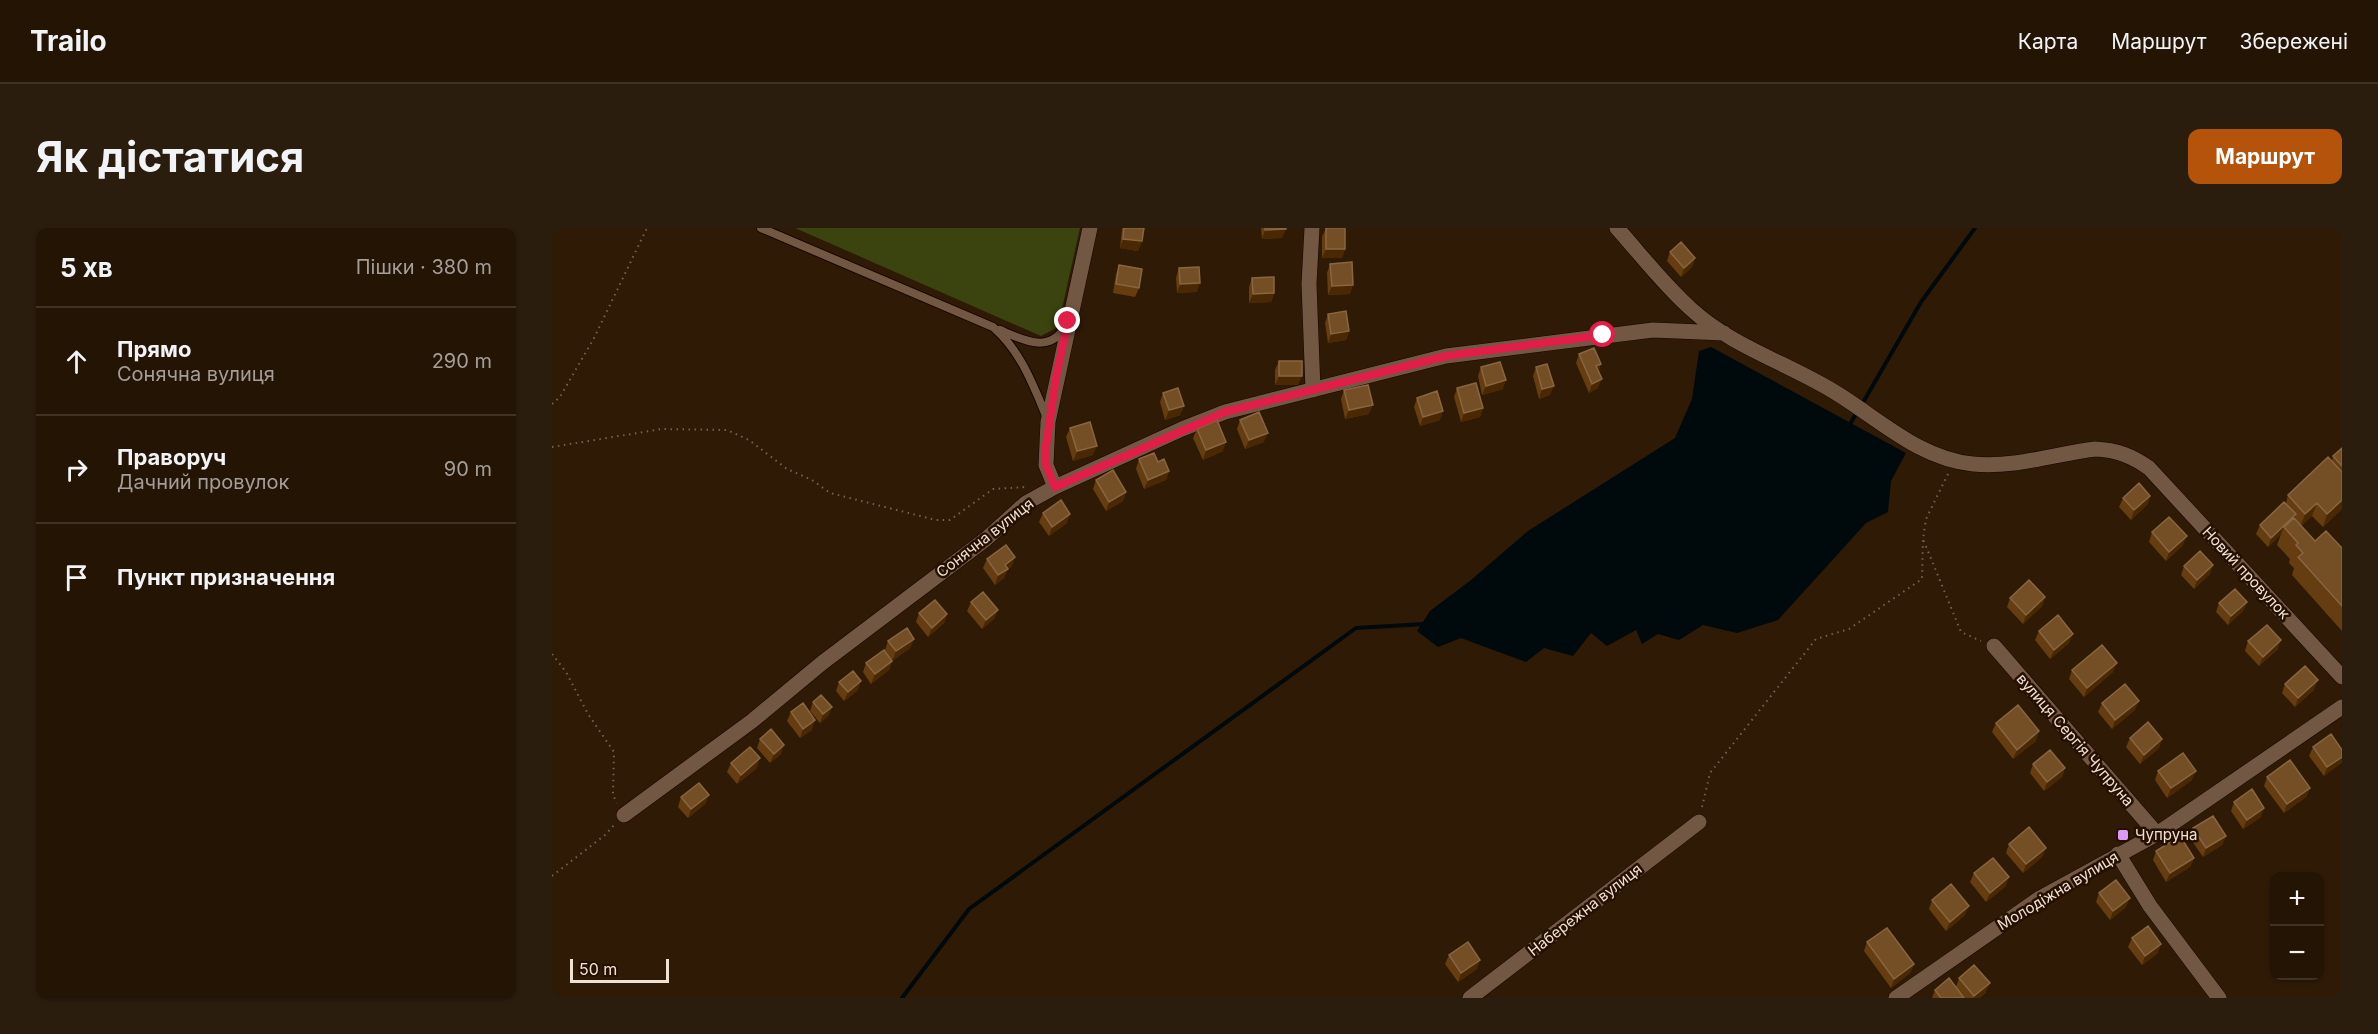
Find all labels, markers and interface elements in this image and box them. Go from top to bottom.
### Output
text: Trailo [30,24,107,58]
text: Карта [2018,29,2078,54]
text: Маршрут [2111,29,2206,54]
text: Збережені [2239,29,2348,54]
button: Маршрут [2188,129,2342,184]
text: Як дістатися [36,131,304,182]
text: 5 хв [60,252,113,283]
text: Пішки · 380 m [356,255,492,279]
route end [1054,307,1080,333]
route start [1589,321,1615,347]
text: Прямо [117,336,191,362]
icon: ahead [60,345,93,378]
text: 290 m [432,349,492,373]
text: Сонячна вулиця [117,362,275,386]
text: Праворуч [117,444,226,470]
icon: right [60,453,93,486]
text: 90 m [444,457,492,481]
text: Дачний провулок [117,470,289,494]
street label: Сонячна вулиця [932,494,1037,582]
street label: Новий провулок [2199,522,2294,623]
icon: arrive [60,561,93,594]
text: Пункт призначення [117,564,335,590]
street label: вулиця Сергія Чупруна [2013,669,2138,810]
place label: Чупруна [2135,825,2197,844]
marker: Чупруна [2116,828,2130,842]
street label: Молодіжна вулиця [1994,847,2122,934]
street label: Набережна вулиця [1524,859,1645,960]
map controls [2270,872,2324,980]
button: + [2270,872,2324,926]
button: − [2270,926,2324,980]
scale bar [570,956,669,984]
text: 50 m [579,959,617,979]

